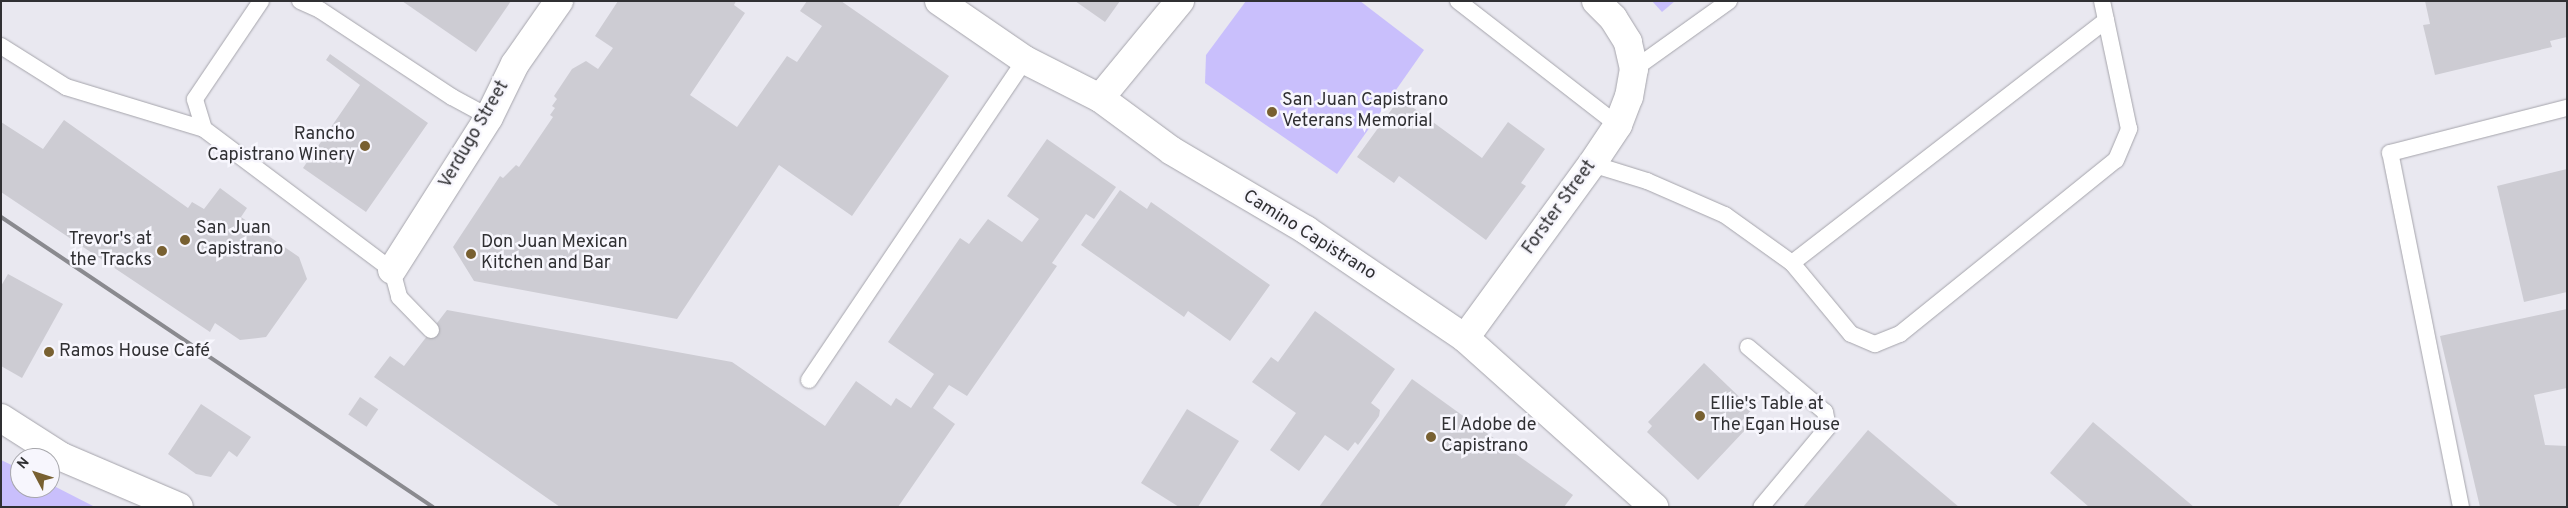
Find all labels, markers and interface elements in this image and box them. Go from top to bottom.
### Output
street label: Verdugo Street [436,77,514,193]
place label: San Juan Capistrano Veterans Memorial [1282,91,1448,134]
marker: San Juan Capistrano Veterans Memorial [1266,106,1278,118]
place label: Rancho Capistrano Winery [207,125,355,168]
marker: Rancho Capistrano Winery [359,140,371,152]
street label: Forster Street [1519,157,1601,259]
street label: Camino Capistrano [1238,186,1380,286]
place label: San Juan Capistrano [196,219,283,262]
place label: Trevor's at the Tracks [69,230,152,272]
marker: San Juan Capistrano [178,233,192,247]
place label: Don Juan Mexican Kitchen and Bar [481,233,628,276]
marker: Trevor's at the Tracks [156,245,168,257]
marker: Don Juan Mexican Kitchen and Bar [465,248,477,260]
place label: Ramos House Café [59,341,210,363]
marker: Ramos House Café [43,346,55,358]
place label: Ellie's Table at The Egan House [1710,395,1840,438]
marker: Ellie's Table at The Egan House [1694,410,1706,422]
place label: El Adobe de Capistrano [1441,416,1537,458]
marker: El Adobe de Capistrano [1425,431,1437,443]
north arrow [10,448,60,498]
text: N [14,454,34,473]

